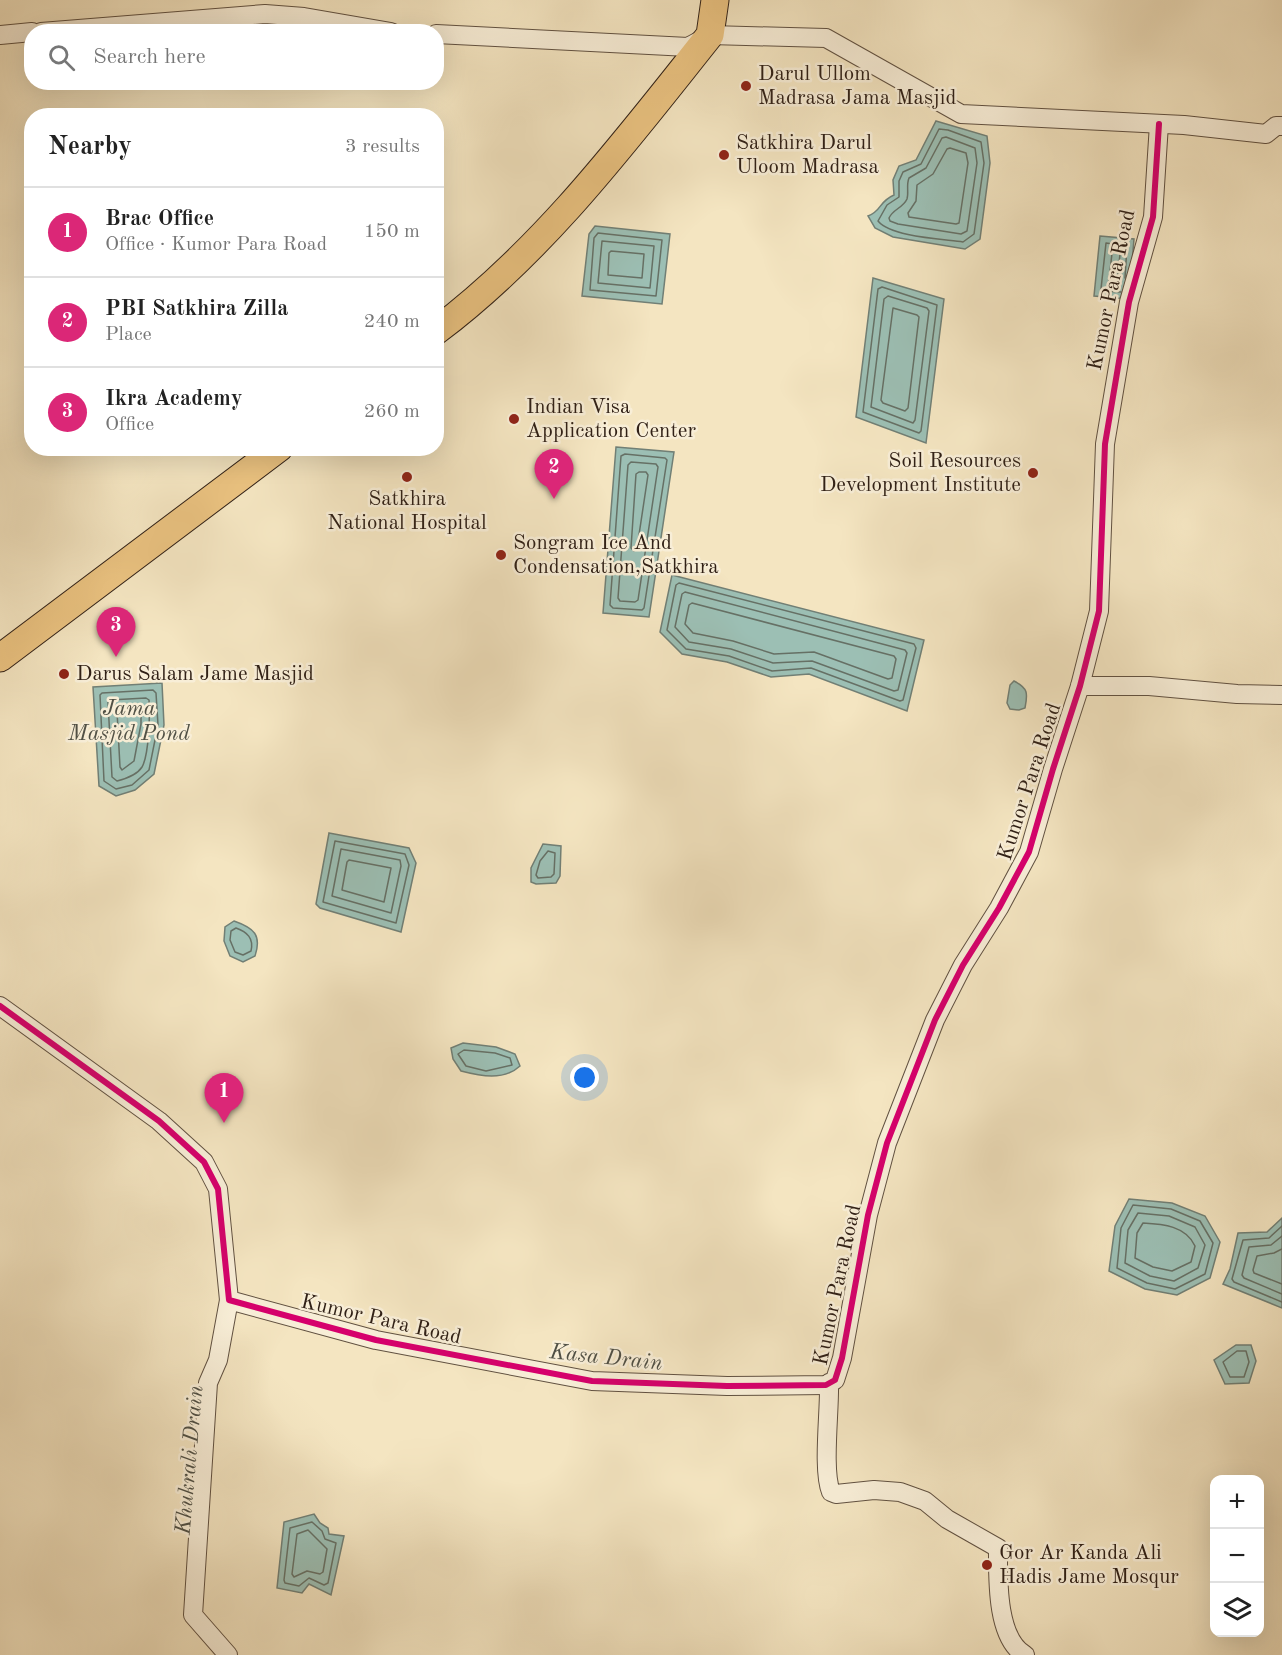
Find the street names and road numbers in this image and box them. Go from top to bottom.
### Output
street label: Kumor Para Road [1085,208,1139,372]
street label: Kumor Para Road [995,701,1065,863]
street label: Kumor Para Road [811,1203,865,1367]
street label: Kumor Para Road [299,1291,463,1349]

